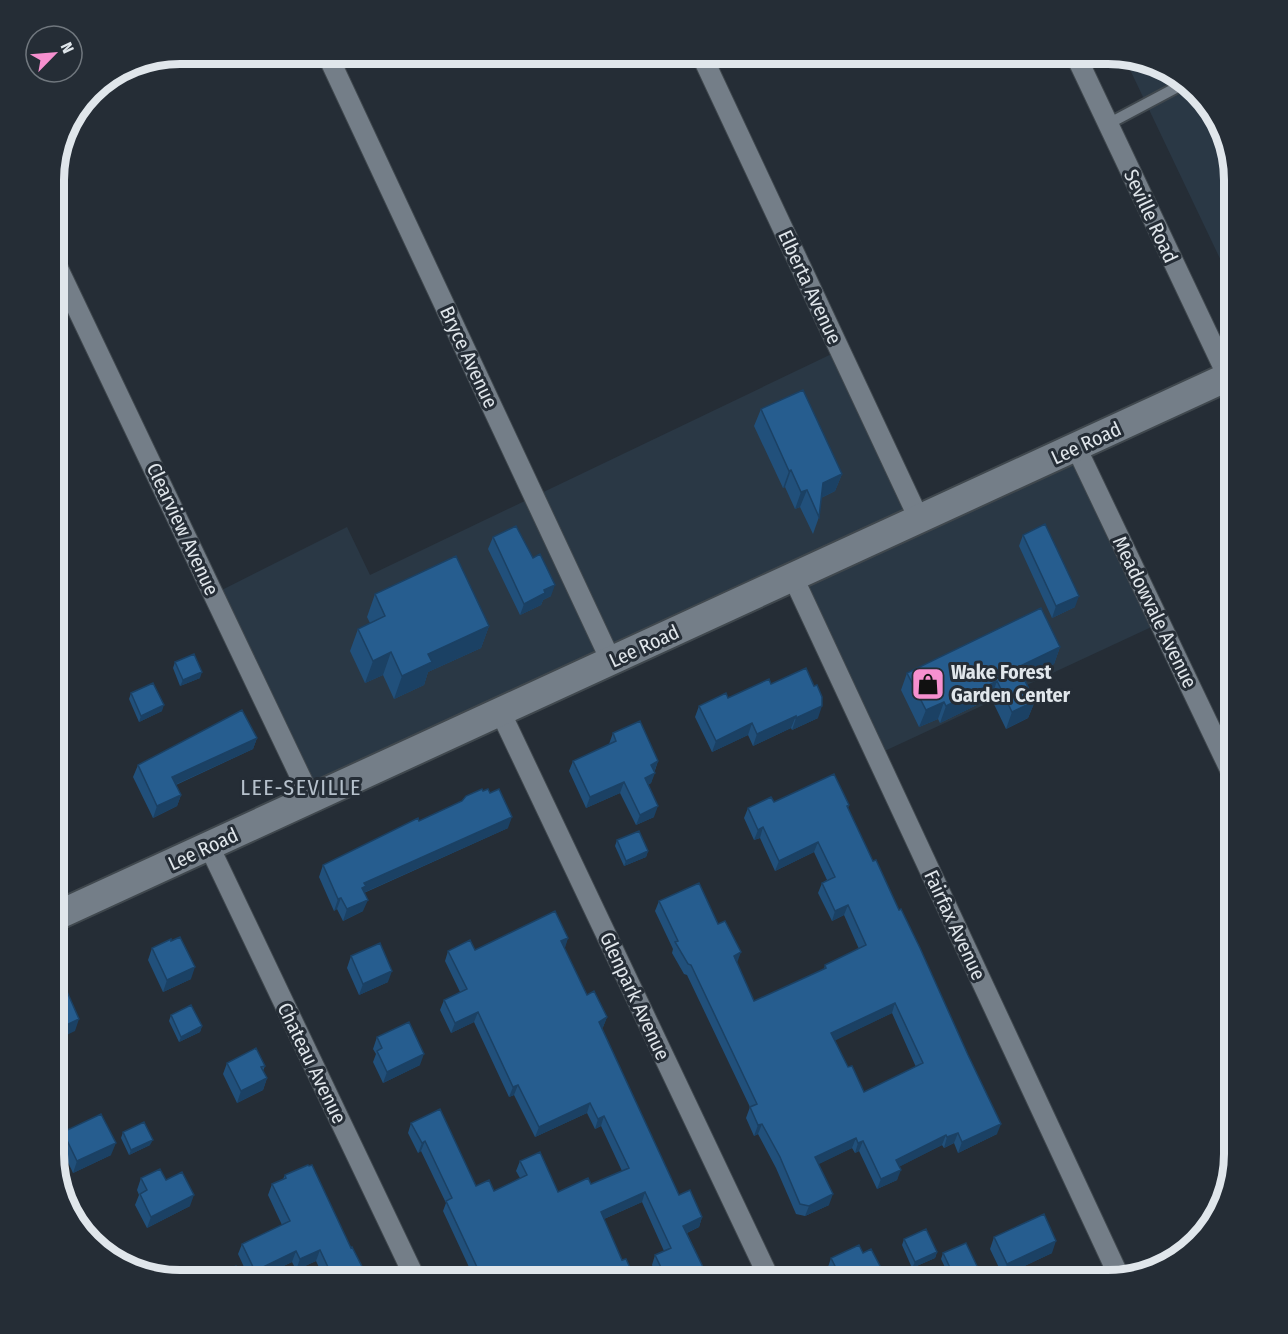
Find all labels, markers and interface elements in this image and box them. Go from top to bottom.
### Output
north arrow [24,24,84,84]
text: N [57,40,78,56]
street label: Seville Road [1119,166,1183,266]
street label: Elberta Avenue [773,226,847,348]
street label: Bryce Avenue [435,302,503,412]
street label: Lee Road [1047,416,1125,470]
street label: Clearview Avenue [142,459,224,599]
street label: Meadowvale Avenue [1108,532,1202,692]
street label: Lee Road [605,619,683,673]
place label: Wake Forest Garden Center [951,660,1071,707]
shop icon: Wake Forest Garden Center [910,666,946,702]
district label: LEE-SEVILLE [240,774,362,801]
street label: Lee Road [164,822,242,876]
street label: Fairfax Avenue [919,866,991,984]
street label: Glenpark Avenue [595,928,675,1064]
street label: Chateau Avenue [272,999,352,1127]

